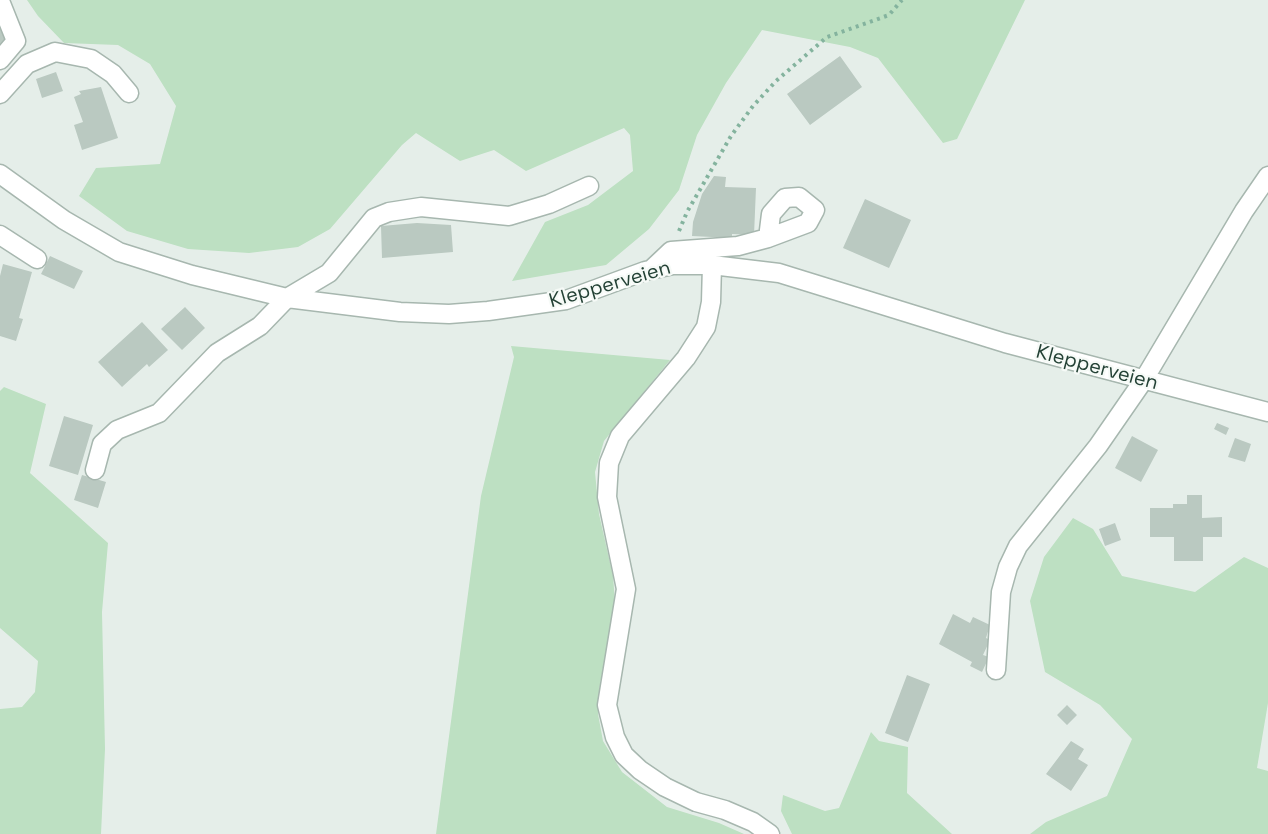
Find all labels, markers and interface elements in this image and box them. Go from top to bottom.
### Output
street label: Klepperveien [546,256,674,314]
street label: Klepperveien [1033,340,1161,396]

